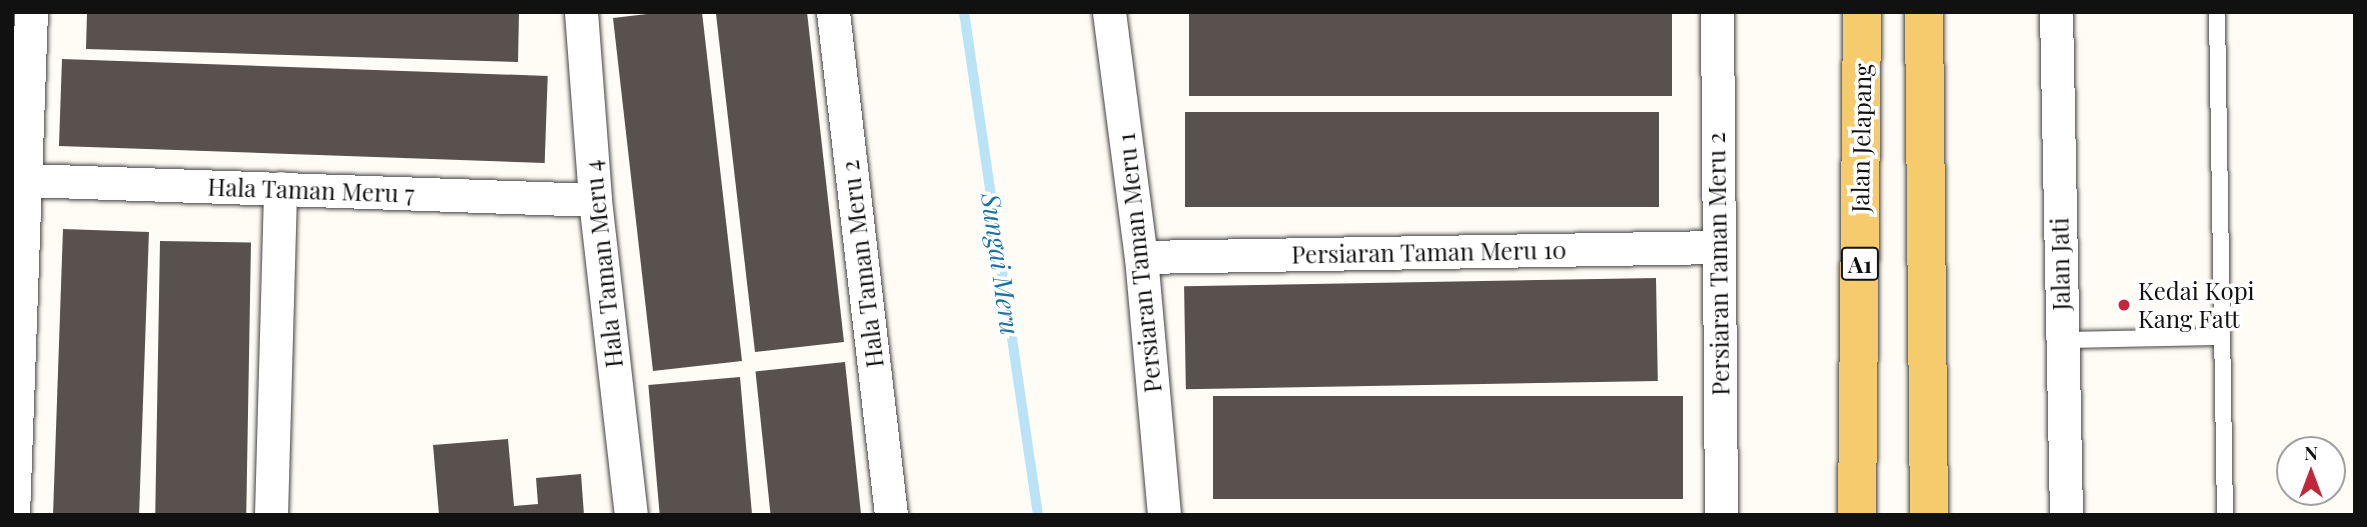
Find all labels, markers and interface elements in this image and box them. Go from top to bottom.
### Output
street label: Jalan Jelapang [1845,63,1877,213]
street label: Persiaran Taman Meru 1 [1111,131,1167,395]
street label: Persiaran Taman Meru 2 [1701,132,1735,396]
street label: Hala Taman Meru 4 [578,158,628,370]
street label: Hala Taman Meru 2 [835,158,889,370]
street label: Hala Taman Meru 7 [207,172,415,208]
water label: Sungai Meru [976,191,1026,337]
street label: Jalan Jati [2045,217,2075,311]
street label: Persiaran Taman Meru 10 [1291,235,1567,269]
road number: A1 [1841,244,1879,284]
place label: Kedai Kopi Kang Fatt [2138,277,2255,333]
marker: Kedai Kopi Kang Fatt [2116,297,2132,313]
north arrow [2276,436,2346,506]
text: N [2304,439,2318,465]

